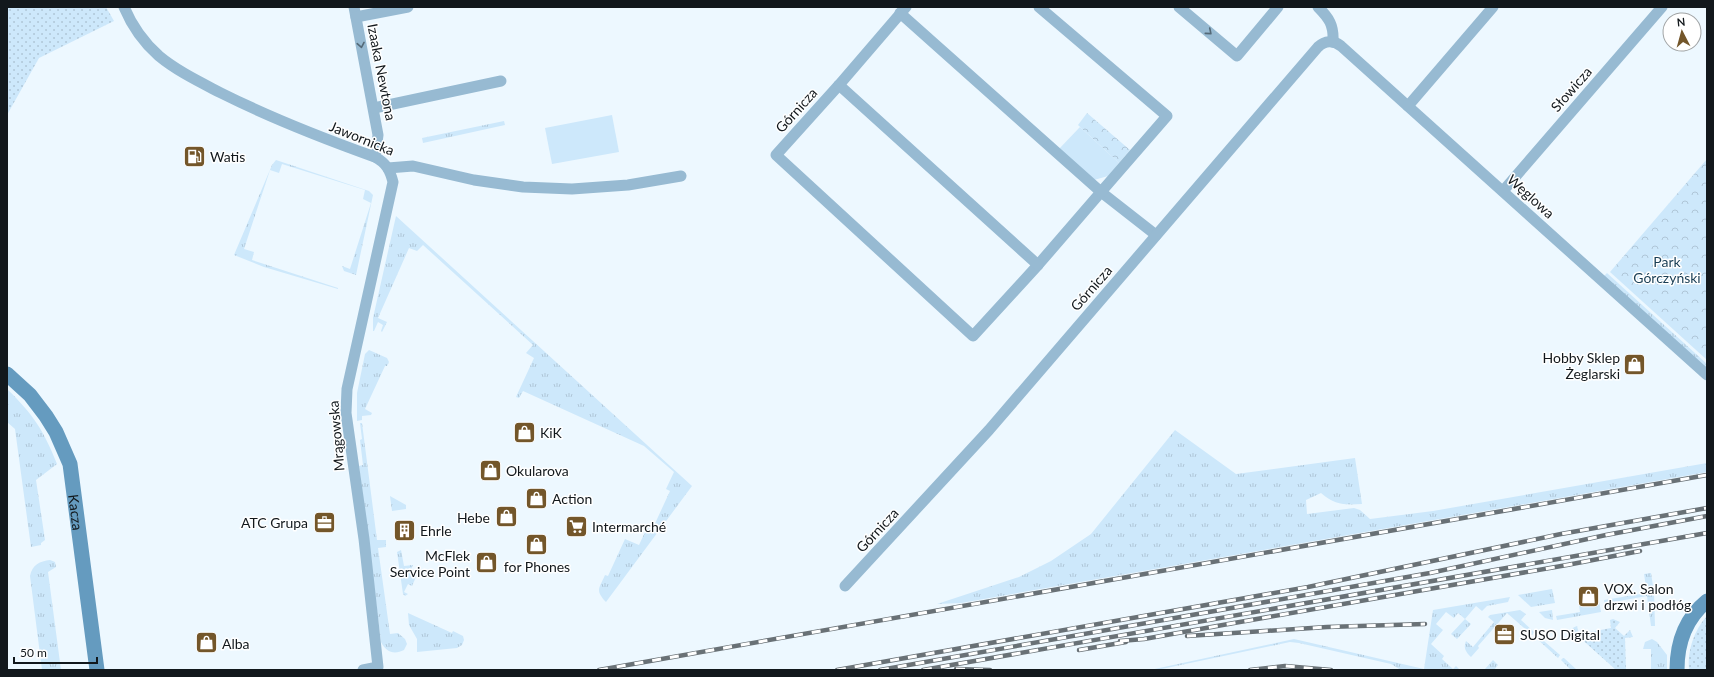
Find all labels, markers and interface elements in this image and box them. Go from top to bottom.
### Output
north arrow [1662,12,1702,52]
text: N [1676,15,1686,28]
street label: Izaaka Newtona [364,22,400,122]
one-way arrow [1204,28,1212,35]
one-way arrow [357,42,365,48]
street label: Słowicza [1547,63,1595,115]
street label: Górnicza [772,84,821,136]
street label: Jawornicka [327,117,397,159]
fuel station icon: Watis [181,143,207,169]
place label: Watis [210,148,245,165]
street label: Węglowa [1504,170,1558,222]
park label: Park Górczyński [1633,253,1701,286]
street label: Górnicza [1067,262,1115,314]
place label: Hobby Sklep Żeglarski [1543,349,1620,382]
shop icon: Hobby Sklep Żeglarski [1622,352,1648,378]
street label: Mrągowska [324,400,348,472]
shop icon: KiK [511,419,537,445]
place label: KiK [540,424,563,441]
shop icon: Okularova [477,457,503,483]
place label: Okularova [506,462,569,479]
shop icon: Action [523,485,549,511]
place label: Action [552,490,592,507]
street label: Kacza [66,493,87,531]
shop icon: Hebe [493,504,519,530]
street label: Górnicza [852,504,902,556]
office icon: ATC Grupa [311,509,337,535]
place label: Hebe [457,509,490,526]
supermarket icon: Intermarché [564,513,590,539]
place label: ATC Grupa [241,514,308,531]
building icon: Ehrle [391,517,417,543]
place label: Intermarché [592,518,666,535]
place label: Ehrle [420,522,452,539]
shop icon: for Phones [524,531,550,557]
place label: McFlek Service Point [390,547,471,580]
shop icon: McFlek Service Point [473,550,499,576]
place label: for Phones [504,558,570,575]
place label: VOX. Salon drzwi i podłóg [1604,580,1691,613]
shop icon: VOX. Salon drzwi i podłóg [1576,583,1602,609]
office icon: SUSO Digital [1492,621,1518,647]
place label: SUSO Digital [1520,626,1600,643]
shop icon: Alba [193,630,219,656]
place label: Alba [222,635,250,652]
scale bar [14,639,97,665]
text: 50 m [20,645,47,660]

